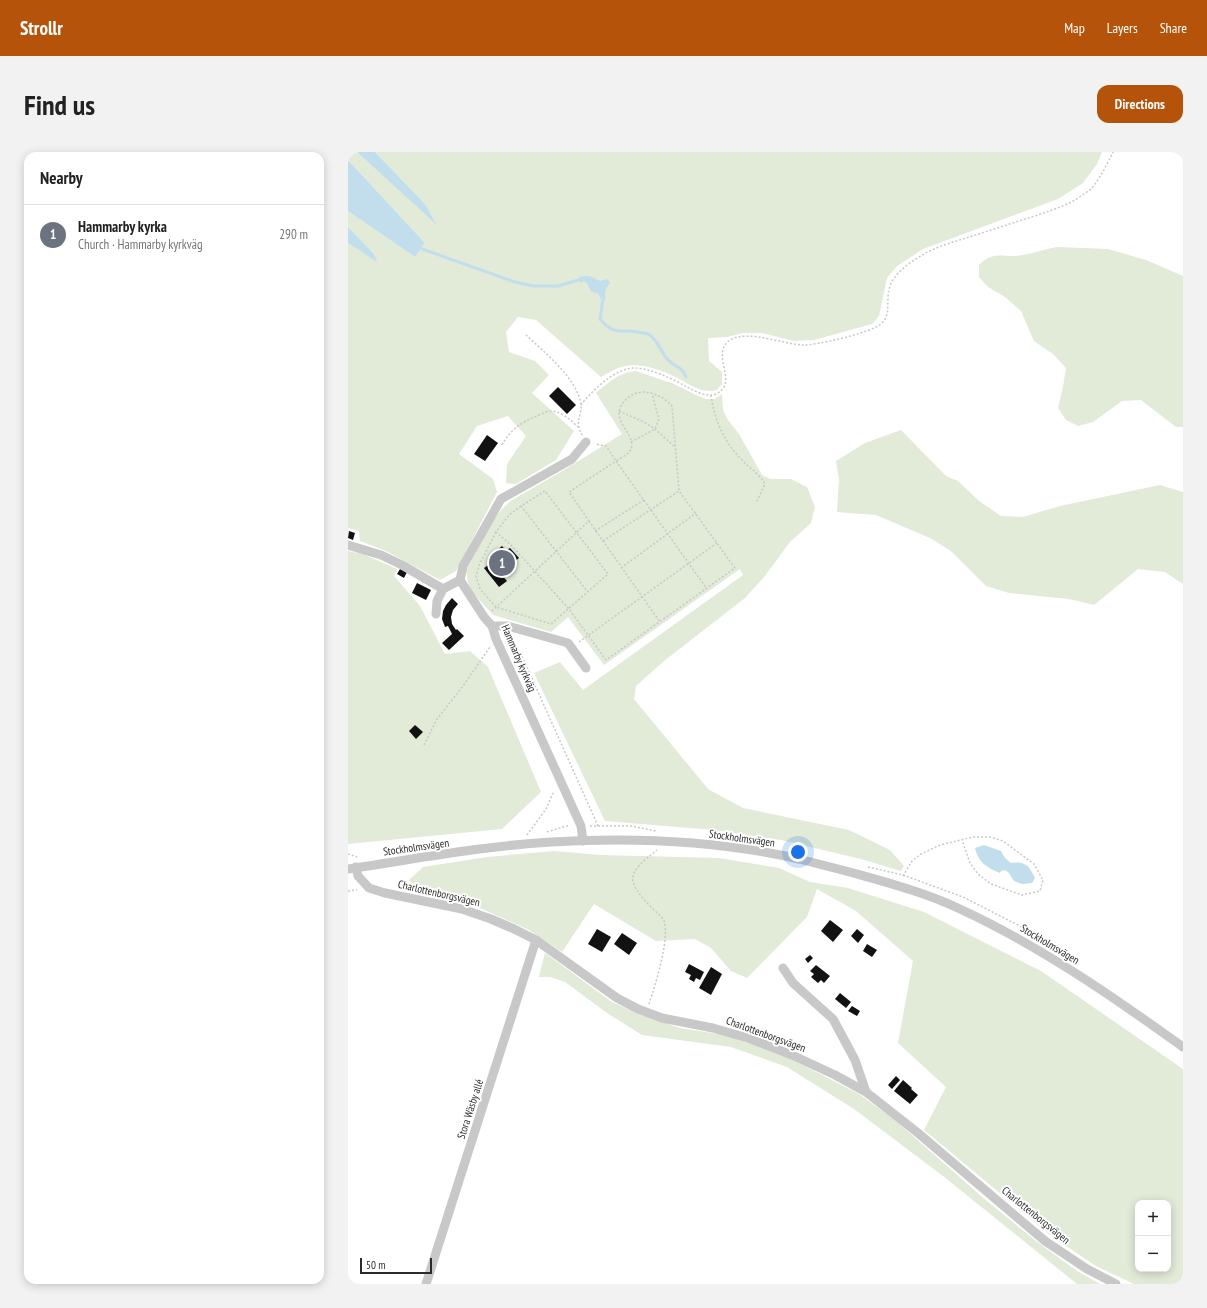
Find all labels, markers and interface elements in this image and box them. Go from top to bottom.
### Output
text: Strollr [20,16,63,40]
text: Map [1064,19,1085,37]
text: Layers [1107,19,1138,37]
text: Share [1160,19,1187,37]
button: Directions [1097,85,1183,123]
text: Find us [24,86,95,123]
text: Nearby [40,167,83,189]
text: Hammarby kyrka [78,217,167,236]
text: 1 [50,226,56,243]
text: 290 m [279,226,308,243]
text: Church · Hammarby kyrkväg [78,236,203,253]
pin: 1 [489,548,515,578]
street label: Hammarby kyrkväg [498,622,540,694]
street label: Stockholmsvägen [708,826,776,850]
street label: Stockholmsvägen [382,835,450,859]
your location [788,842,808,862]
street label: Charlottenborgsvägen [397,877,482,909]
street label: Stockholmsvägen [1018,921,1082,967]
street label: Charlottenborgsvägen [724,1013,808,1055]
street label: Stora Wäsby allé [454,1077,486,1141]
street label: Charlottenborgsvägen [999,1183,1073,1247]
map controls [1135,1200,1171,1272]
button: + [1135,1200,1171,1236]
button: − [1135,1236,1171,1272]
scale bar [360,1256,432,1275]
text: 50 m [366,1258,385,1272]

